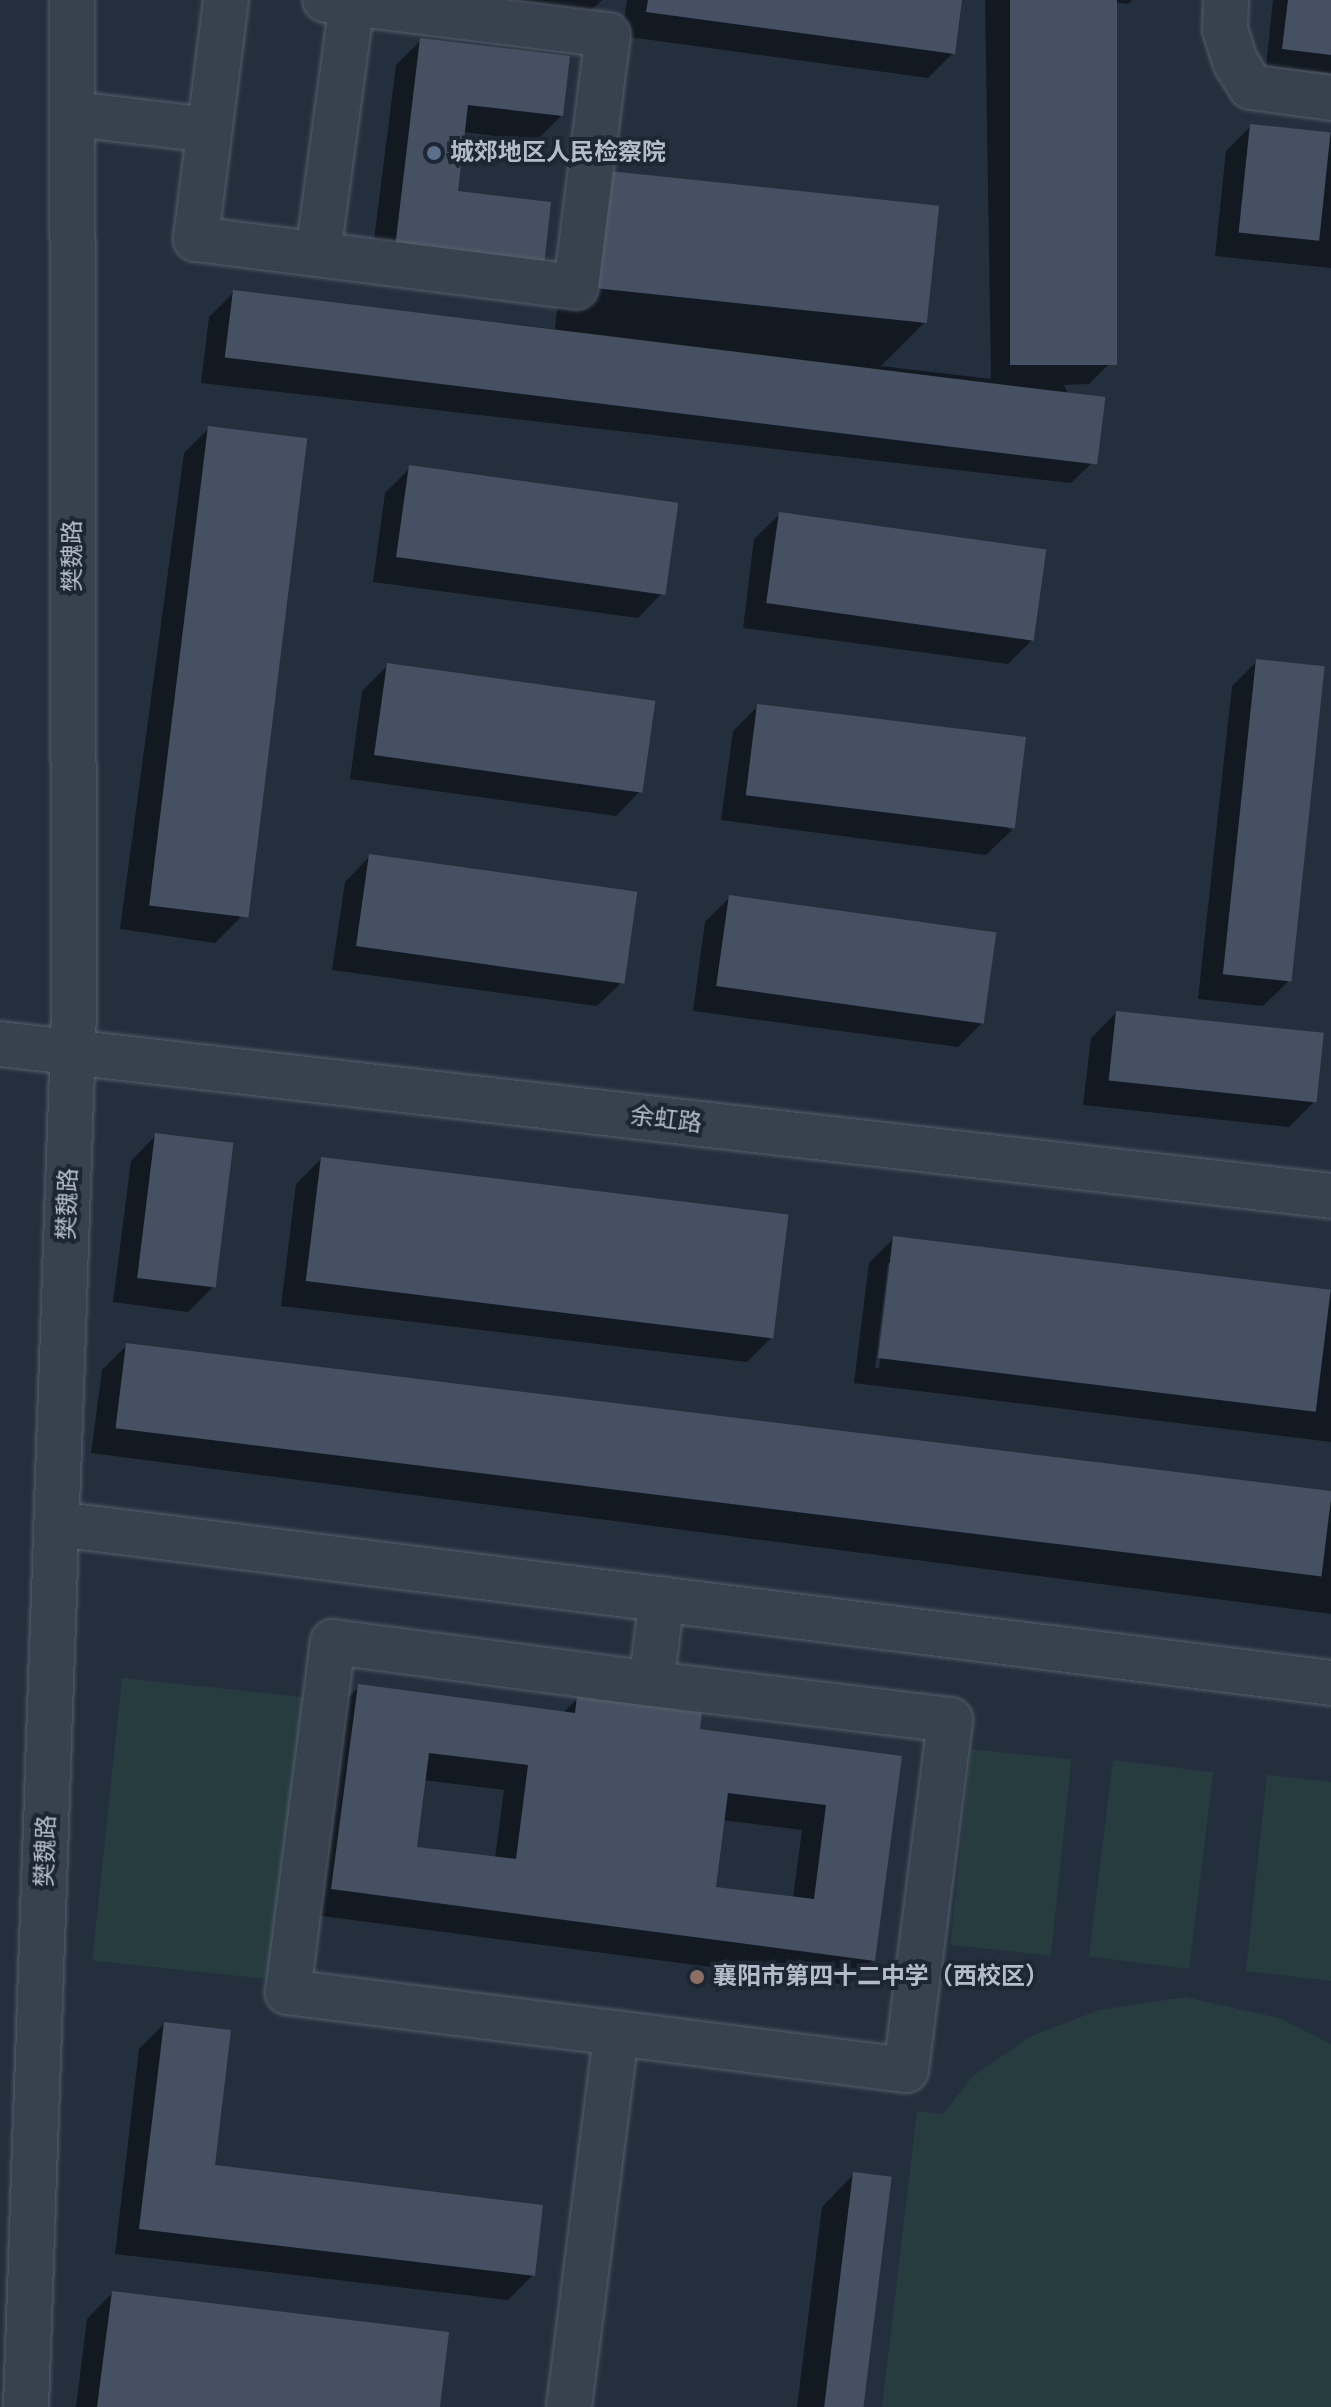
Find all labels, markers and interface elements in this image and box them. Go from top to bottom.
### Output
place label: 城郊地区人民检察院 [450,139,666,167]
marker: 城郊地区人民检察院 [425,144,443,162]
street label: 樊魏路 [59,520,87,592]
street label: 余虹路 [629,1101,703,1139]
street label: 樊魏路 [52,1168,84,1240]
street label: 樊魏路 [30,1815,62,1887]
place label: 襄阳市第四十二中学（西校区） [713,1963,1049,1991]
marker: 襄阳市第四十二中学（西校区） [688,1968,706,1986]

